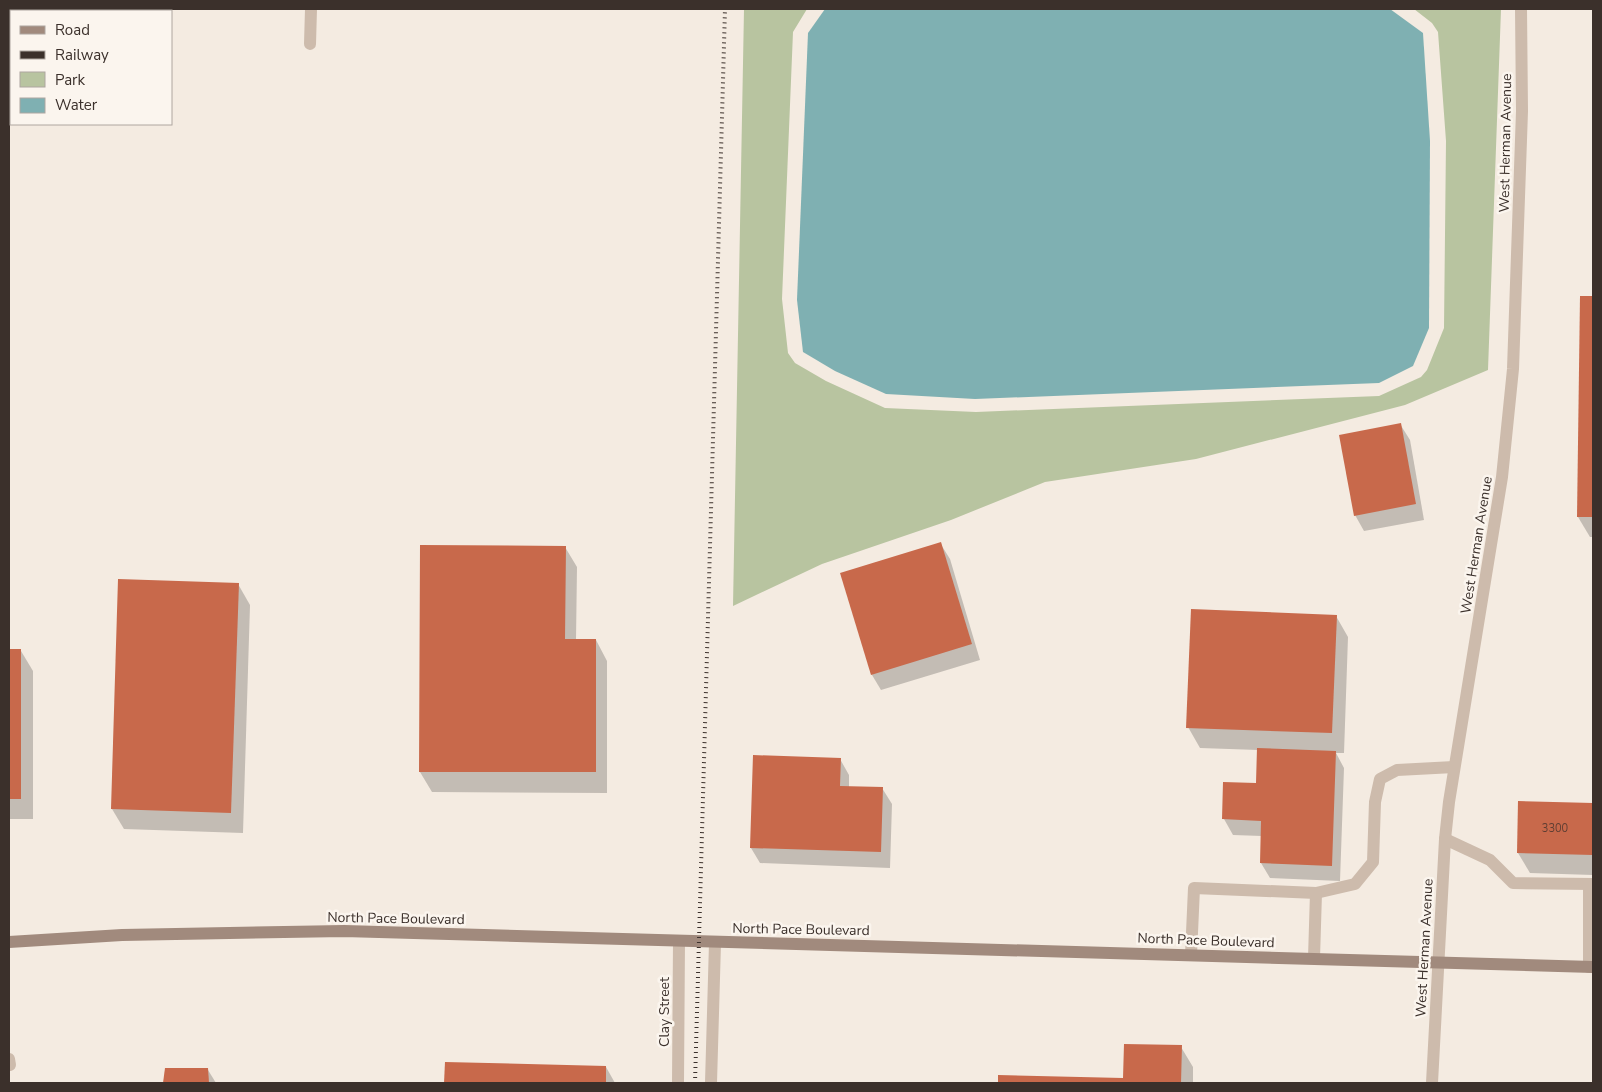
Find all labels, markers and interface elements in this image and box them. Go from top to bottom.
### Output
legend [10,10,172,125]
text: Road [55,20,90,40]
text: Railway [55,45,109,65]
text: Park [55,70,85,90]
street label: West Herman Avenue [1495,73,1516,213]
text: Water [55,95,98,115]
street label: West Herman Avenue [1456,475,1497,615]
house number: 3300 [1542,821,1569,836]
street label: West Herman Avenue [1411,878,1438,1018]
street label: North Pace Boulevard [327,908,465,929]
street label: North Pace Boulevard [732,919,870,940]
street label: North Pace Boulevard [1137,929,1275,952]
street label: Clay Street [655,977,674,1047]

